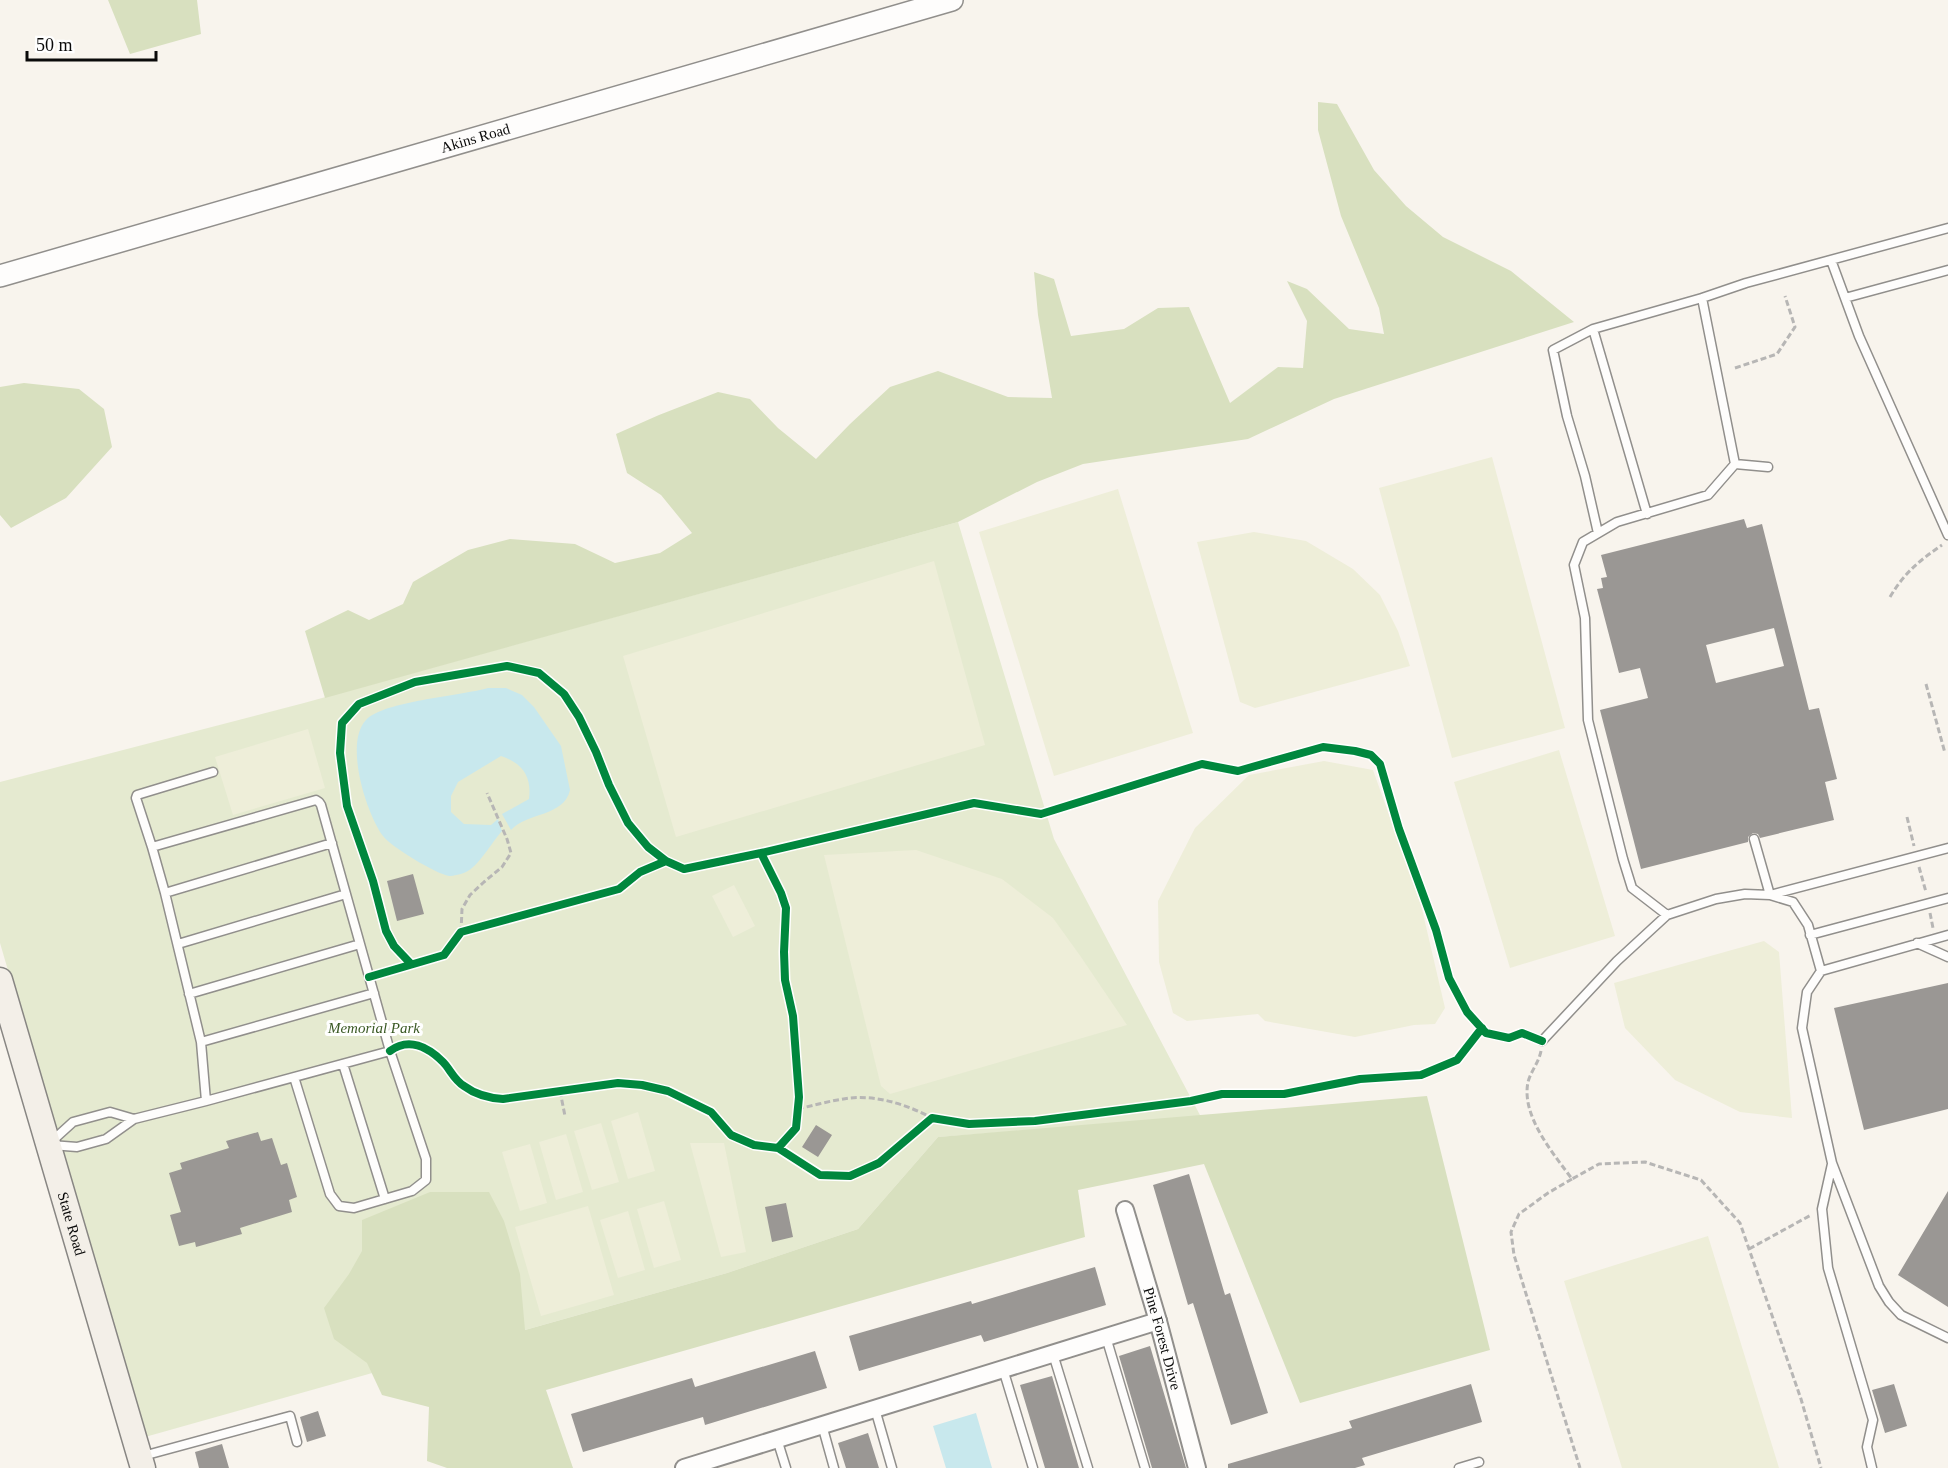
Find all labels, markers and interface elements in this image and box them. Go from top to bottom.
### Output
scale bar [27,24,156,62]
text: 50 m [36,35,73,55]
street label: Akins Road [439,120,512,156]
park label: Memorial Park [327,1020,420,1036]
street label: State Road [55,1190,88,1258]
street label: Pine Forest Drive [1140,1285,1184,1392]

